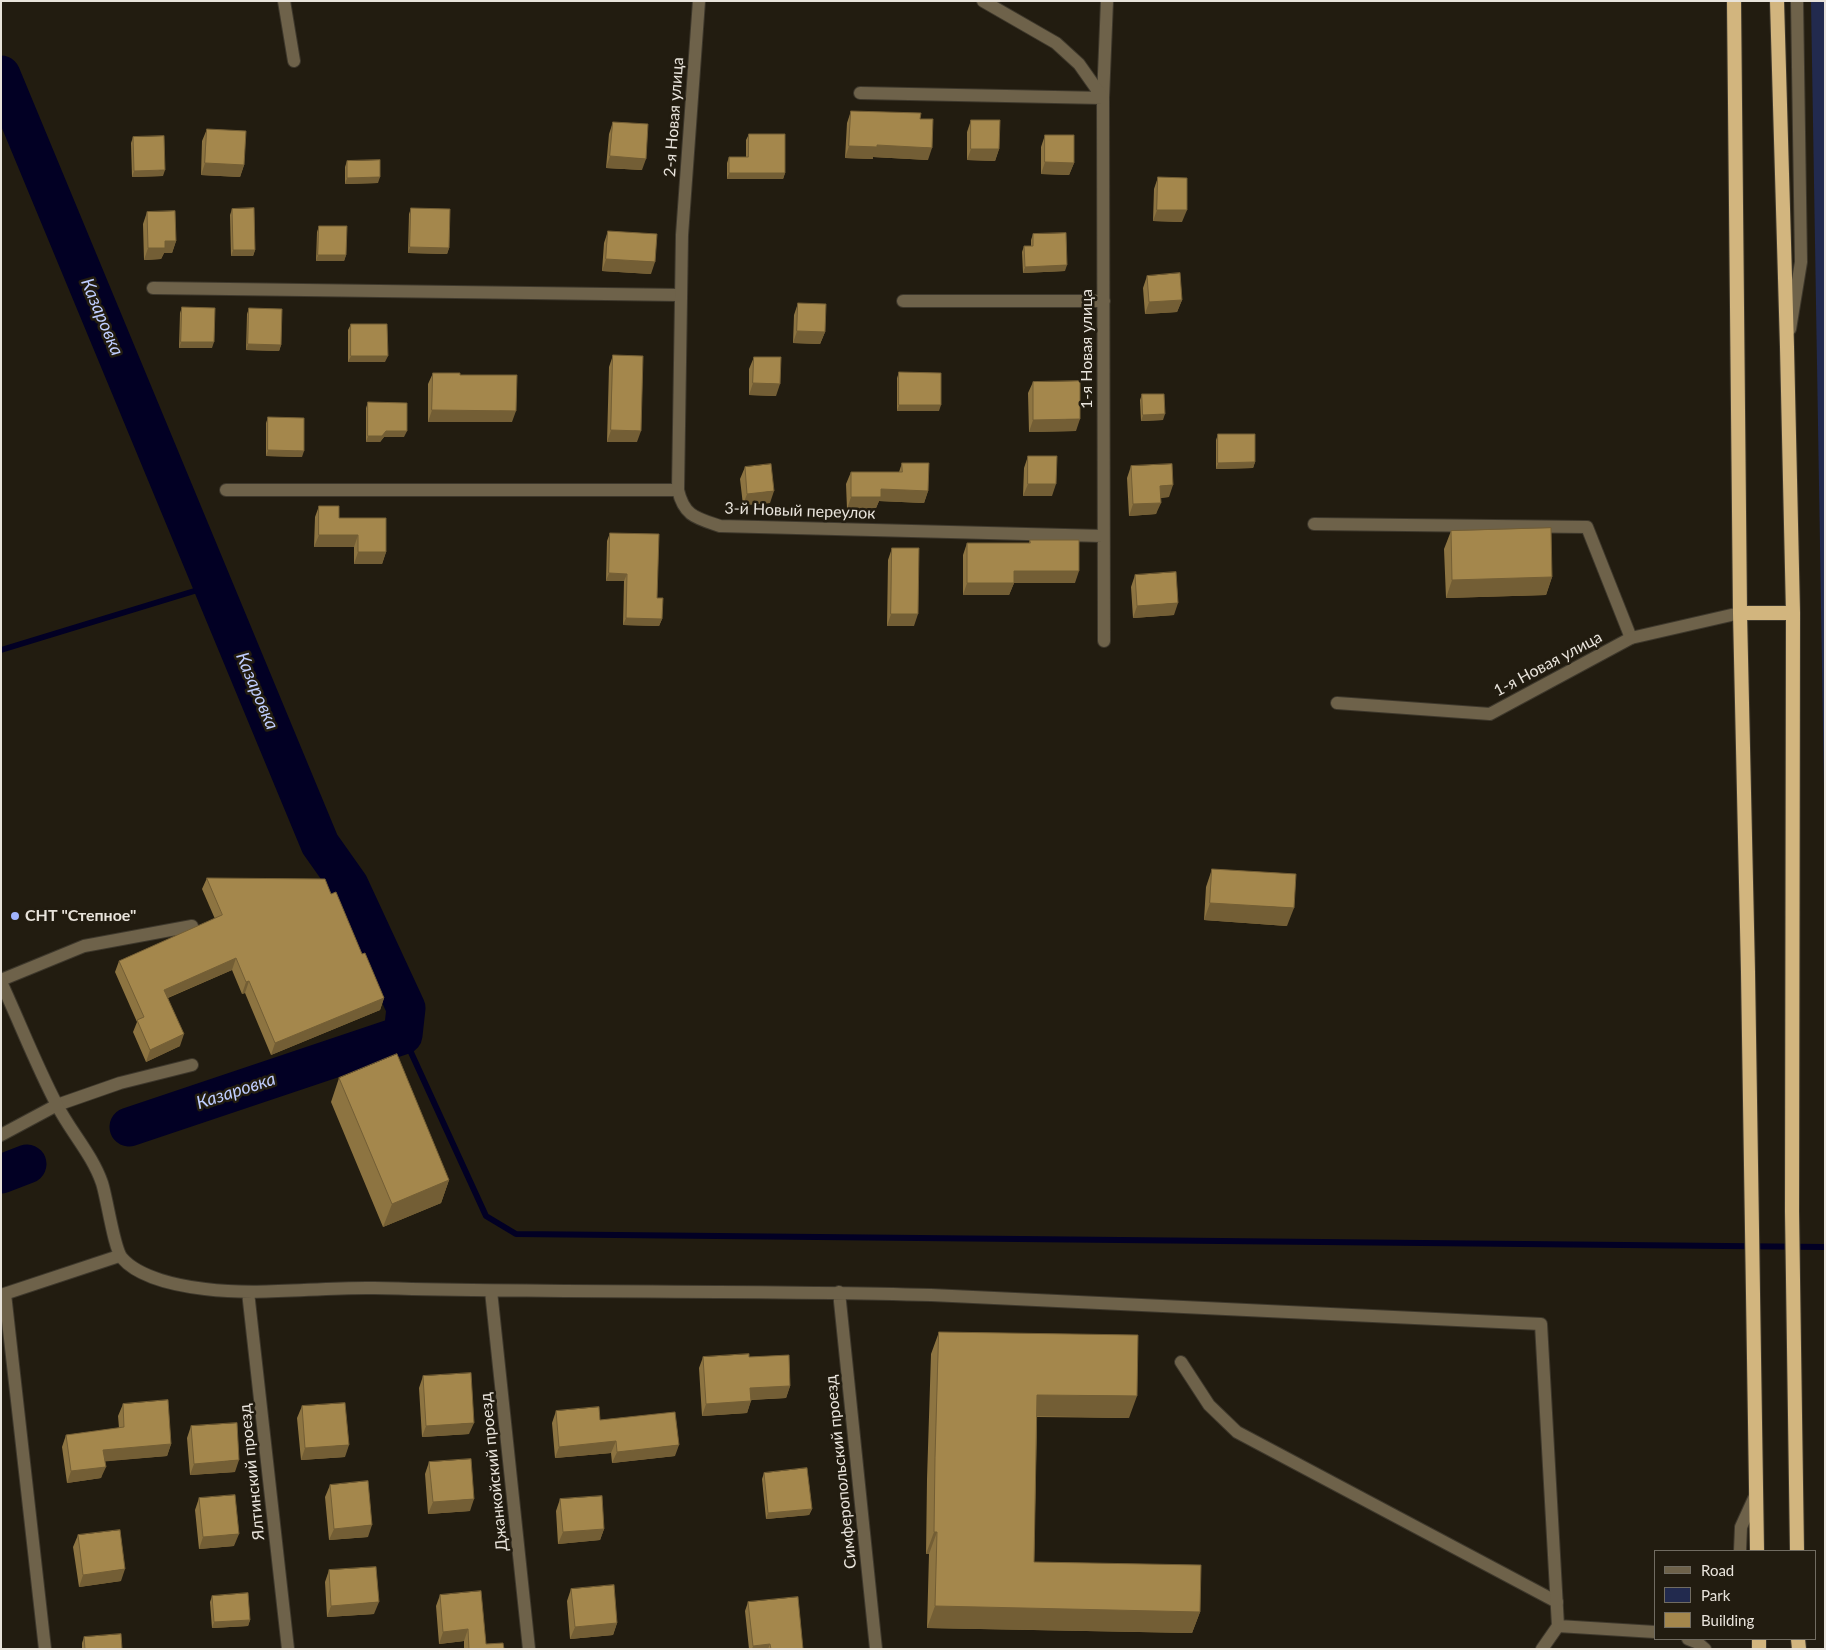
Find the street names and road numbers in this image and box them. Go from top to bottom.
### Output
street label: 2-я Новая улица [660,57,688,177]
street label: 1-я Новая улица [1077,289,1097,409]
street label: 3-й Новый переулок [724,499,876,523]
street label: 1-я Новая улица [1491,627,1605,701]
street label: Симферопольский проезд [821,1374,861,1570]
street label: Джанкойский проезд [476,1392,512,1552]
street label: Ялтинский проезд [235,1403,269,1541]

